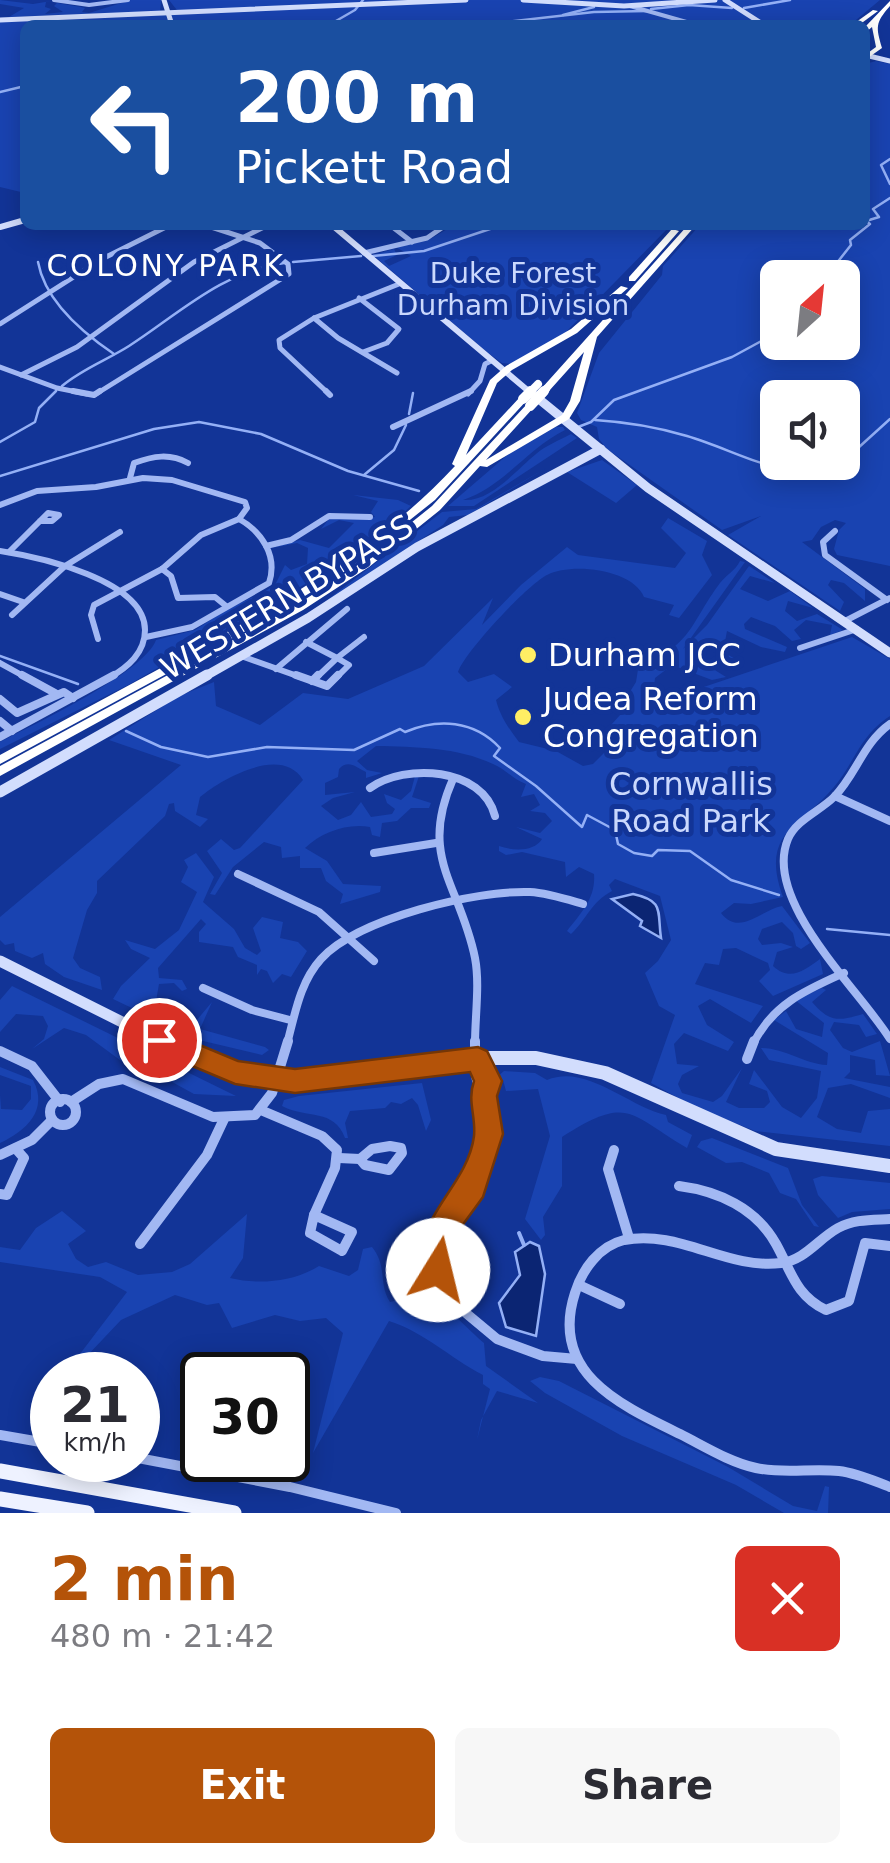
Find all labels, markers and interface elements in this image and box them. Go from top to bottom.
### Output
text: 200 m [235,57,478,139]
icon: left [70,60,200,190]
text: Pickett Road [235,141,513,194]
district label: COLONY PARK [47,248,285,283]
park label: Duke Forest Durham Division [397,257,629,322]
north arrow [760,260,860,360]
map controls [760,260,860,480]
button: sound [760,380,860,480]
street label: WESTERN BYPASS [154,507,420,687]
place label: Durham JCC [548,636,741,674]
marker: Durham JCC [517,644,539,666]
place label: Judea Reform Congregation [541,680,759,755]
marker: Judea Reform Congregation [512,706,534,728]
park label: Cornwallis Road Park [609,765,773,840]
pin [117,998,202,1083]
icon: arrive [132,1013,187,1068]
position arrow [386,1218,490,1322]
speed limit sign: 30 [180,1352,310,1482]
text: 21 [60,1376,130,1434]
text: km/h [63,1428,127,1457]
text: 2 min [50,1544,238,1614]
button: close [735,1546,840,1651]
text: 480 m · 21:42 [50,1617,275,1655]
button: Exit [50,1728,435,1843]
button: Share [455,1728,840,1843]

